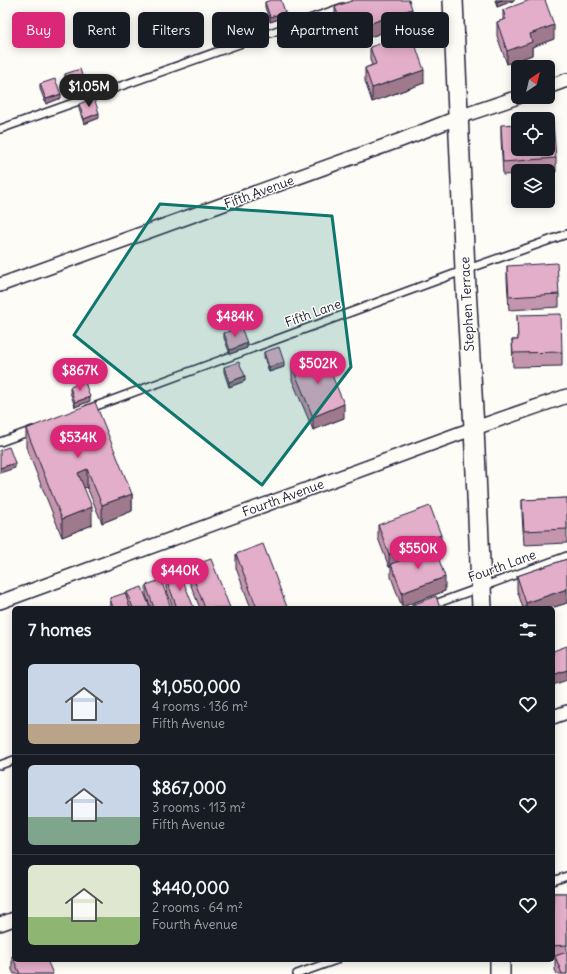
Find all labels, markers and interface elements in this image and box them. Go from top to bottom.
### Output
chip: Buy [12,12,65,48]
chip: Rent [73,12,130,48]
chip: Filters [138,12,204,48]
chip: New [212,12,269,48]
chip: Apartment [277,12,373,48]
chip: House [381,12,449,48]
north arrow [511,60,555,104]
map controls [511,60,555,208]
pin: $1.05M [56,74,122,108]
text: $1.05M [68,78,110,95]
button: locate [511,112,555,156]
button: layers [511,164,555,208]
street label: Fifth Avenue [222,172,296,212]
street label: Stephen Terrace [456,256,478,352]
street label: Fifth Lane [283,295,343,331]
pin: $484K [207,304,263,338]
text: $484K [216,308,254,325]
pin: $502K [290,351,346,385]
text: $502K [299,355,337,372]
pin: $867K [52,358,108,392]
text: $867K [62,362,98,379]
pin: $534K [50,425,106,459]
text: $534K [59,429,97,446]
street label: Fourth Avenue [240,475,326,521]
pin: $550K [390,536,446,570]
text: $550K [399,540,437,557]
street label: Fourth Lane [466,546,538,586]
pin: $440K [152,558,208,592]
text: $440K [161,562,199,579]
text: 7 homes [28,619,92,641]
icon: filters [517,619,539,641]
text: $1,050,000 [152,676,241,698]
icon: home [60,680,108,728]
icon: heart [517,693,539,715]
text: 4 rooms · 136 m² [152,698,248,715]
text: Fifth Avenue [152,715,225,732]
text: $867,000 [152,777,226,799]
icon: home [60,781,108,829]
icon: heart [517,794,539,816]
text: 3 rooms · 113 m² [152,799,246,816]
text: Fifth Avenue [152,816,225,833]
text: $440,000 [152,877,229,899]
icon: home [60,881,108,929]
icon: heart [517,894,539,916]
text: 2 rooms · 64 m² [152,899,243,916]
text: Fourth Avenue [152,916,238,933]

